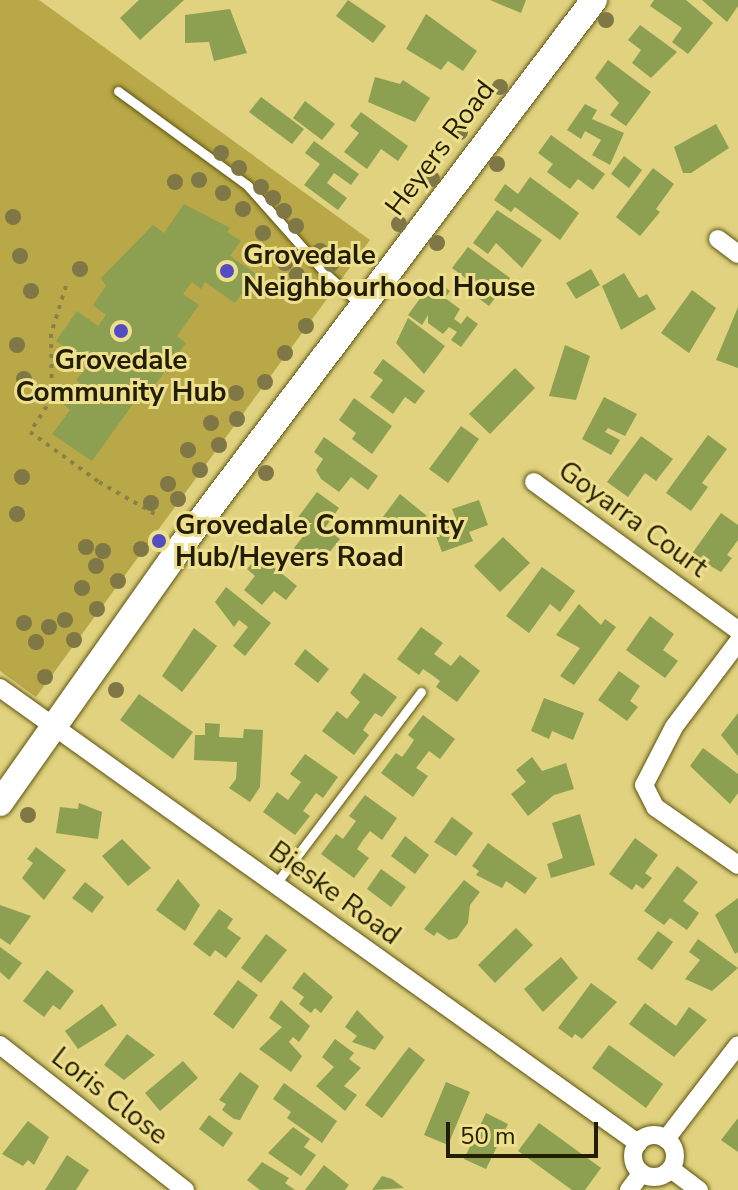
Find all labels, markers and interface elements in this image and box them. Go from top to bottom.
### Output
street label: Heyers Road [378,74,502,222]
place label: Grovedale Neighbourhood House [243,238,535,304]
marker: Grovedale Neighbourhood House [218,262,236,280]
marker: Grovedale Community Hub [112,322,130,340]
place label: Grovedale Community Hub [16,343,226,409]
street label: Goyarra Court [552,454,714,584]
place label: Grovedale Community Hub/Heyers Road [175,508,464,574]
marker: Grovedale Community Hub/Heyers Road [150,532,168,550]
street label: Bieske Road [263,834,407,952]
street label: Loris Close [45,1040,175,1152]
scale bar [450,1106,602,1156]
text: 50 m [460,1120,516,1152]

